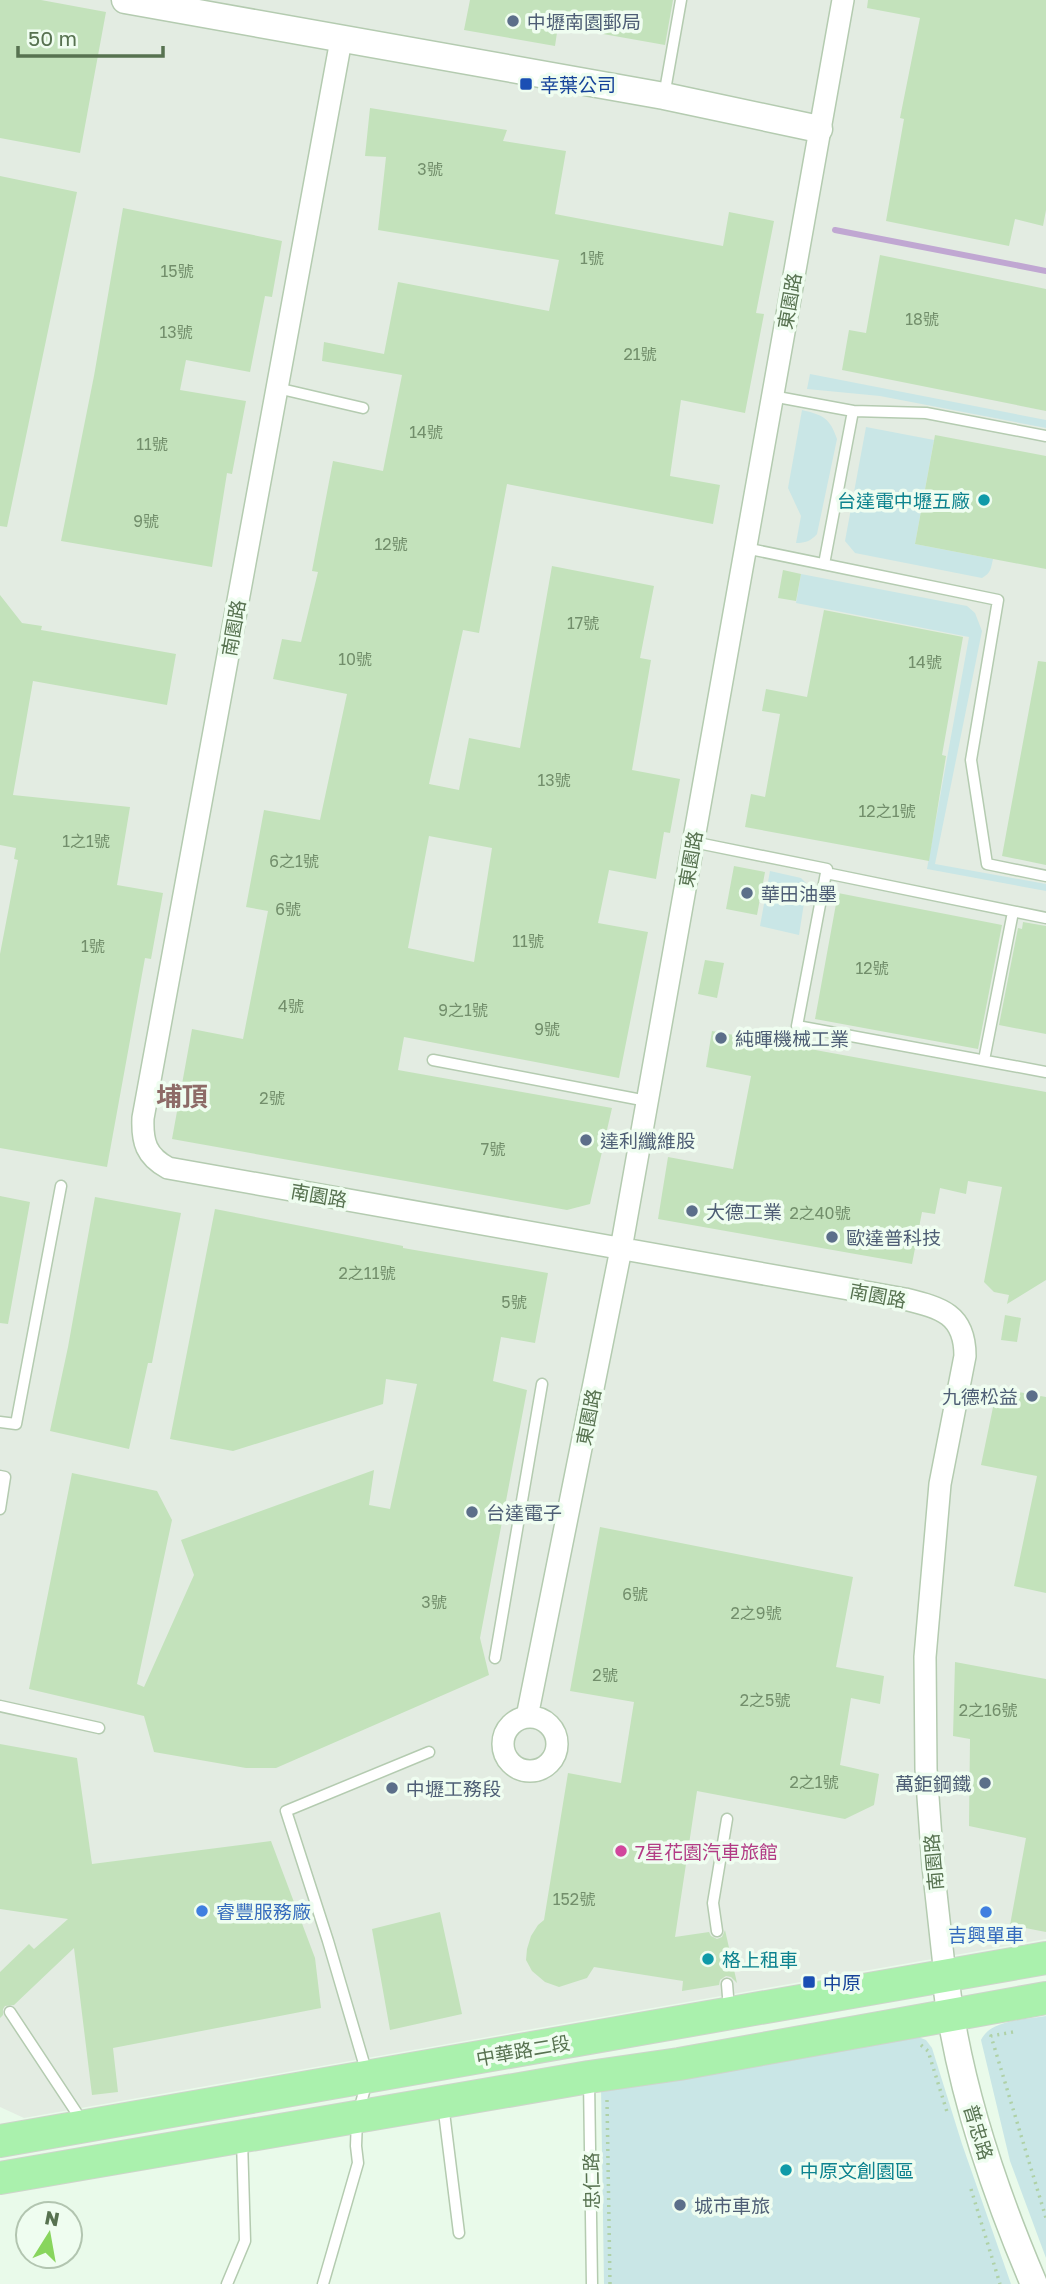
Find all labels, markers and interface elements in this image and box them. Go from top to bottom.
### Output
place label: 中壢南園郵局 [527,10,641,33]
marker: 中壢南園郵局 [505,13,521,29]
scale bar [18,14,163,58]
text: 50 m [28,25,77,51]
place label: 幸葉公司 [540,73,616,96]
marker: 幸葉公司 [518,76,534,92]
house number: 3號 [417,159,443,179]
house number: 1號 [580,248,604,268]
house number: 15號 [160,261,194,281]
street label: 東園路 [773,271,805,331]
house number: 18號 [905,309,939,329]
house number: 13號 [159,322,193,342]
house number: 21號 [623,344,657,364]
house number: 14號 [409,422,443,442]
house number: 11號 [136,434,168,454]
place label: 台達電中壢五廠 [837,489,970,512]
marker: 台達電中壢五廠 [976,492,992,508]
house number: 9號 [133,511,159,531]
house number: 12號 [374,534,408,554]
street label: 南園路 [217,598,249,658]
house number: 17號 [567,613,599,633]
house number: 10號 [338,649,372,669]
house number: 14號 [908,652,942,672]
house number: 13號 [537,770,571,790]
house number: 12之1號 [859,801,915,821]
street label: 東園路 [674,829,706,889]
house number: 1之1號 [62,831,110,851]
house number: 6之1號 [269,851,319,871]
place label: 華田油墨 [761,882,837,905]
marker: 華田油墨 [739,885,755,901]
house number: 6號 [275,899,301,919]
house number: 11號 [512,931,544,951]
house number: 1號 [81,936,105,956]
house number: 12號 [855,958,889,978]
house number: 4號 [278,996,304,1016]
house number: 9之1號 [438,1000,488,1020]
house number: 9號 [534,1019,560,1039]
place label: 純暉機械工業 [735,1027,849,1050]
marker: 純暉機械工業 [713,1030,729,1046]
district label: 埔頂 [156,1081,208,1112]
house number: 2號 [259,1088,285,1108]
place label: 達利纖維股 [600,1129,695,1152]
marker: 達利纖維股 [578,1132,594,1148]
house number: 7號 [481,1139,505,1159]
street label: 南園路 [289,1179,349,1211]
place label: 大德工業 [706,1200,782,1223]
marker: 大德工業 [684,1203,700,1219]
house number: 2之40號 [790,1203,850,1223]
place label: 歐達普科技 [846,1226,941,1249]
marker: 歐達普科技 [824,1229,840,1245]
house number: 2之11號 [339,1263,395,1283]
street label: 南園路 [848,1278,908,1312]
house number: 5號 [501,1292,527,1312]
place label: 九德松益 [942,1385,1018,1408]
street label: 東園路 [571,1387,605,1447]
marker: 九德松益 [1024,1388,1040,1404]
place label: 台達電子 [486,1501,562,1524]
marker: 台達電子 [464,1504,480,1520]
house number: 6號 [622,1584,648,1604]
house number: 3號 [421,1592,447,1612]
house number: 2之9號 [731,1603,781,1623]
house number: 2號 [592,1665,618,1685]
house number: 2之5號 [740,1690,790,1710]
house number: 2之16號 [959,1700,1017,1720]
house number: 2之1號 [789,1772,839,1792]
place label: 萬鉅鋼鐵 [895,1772,971,1795]
marker: 萬鉅鋼鐵 [977,1775,993,1791]
place label: 中壢工務段 [406,1777,501,1800]
marker: 中壢工務段 [384,1780,400,1796]
street label: 南園路 [919,1833,947,1891]
place label: 7星花園汽車旅館 [635,1840,778,1863]
marker: 7星花園汽車旅館 [613,1843,629,1859]
house number: 152號 [553,1889,595,1909]
place label: 睿豐服務廠 [216,1900,311,1923]
marker: 睿豐服務廠 [194,1903,210,1919]
marker: 吉興單車 [978,1904,994,1920]
place label: 吉興單車 [948,1923,1024,1946]
place label: 格上租車 [722,1948,798,1971]
marker: 格上租車 [700,1951,716,1967]
place label: 中原 [823,1971,861,1994]
marker: 中原 [801,1974,817,1990]
street label: 中華路二段 [474,2030,572,2070]
street label: 普忠路 [960,2101,998,2163]
street label: 忠仁路 [579,2152,603,2210]
place label: 中原文創園區 [800,2159,914,2182]
marker: 中原文創園區 [778,2162,794,2178]
place label: 城市車旅 [694,2194,770,2217]
marker: 城市車旅 [672,2197,688,2213]
north arrow [14,2200,84,2270]
text: N [43,2205,62,2230]

